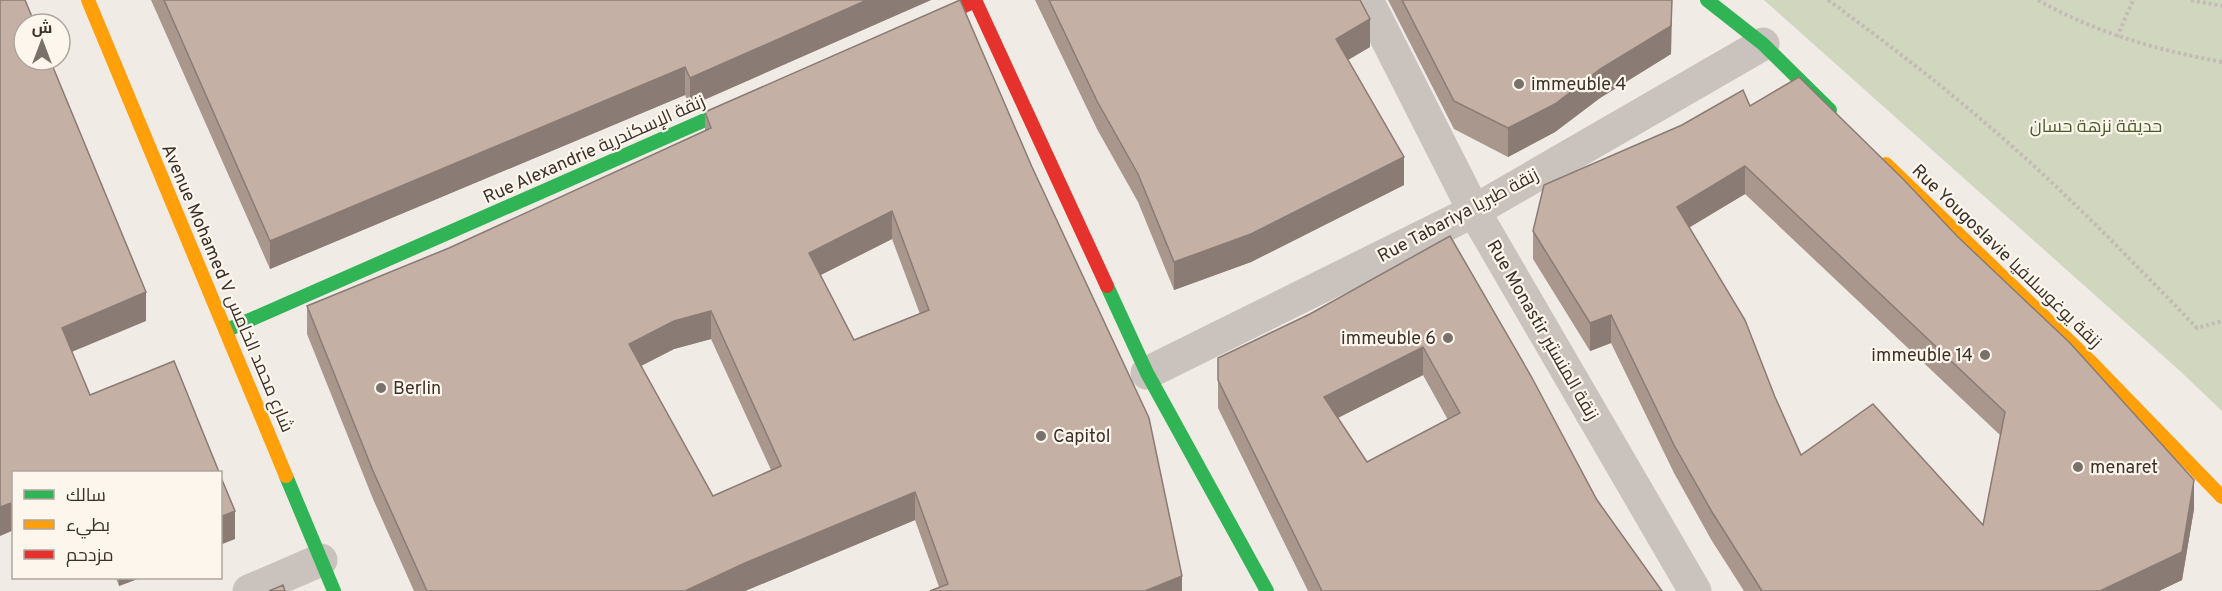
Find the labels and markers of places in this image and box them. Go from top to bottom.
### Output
place label: immeuble 4 [1531,74,1626,97]
marker: immeuble 4 [1512,77,1526,91]
place label: immeuble 6 [1341,328,1436,351]
marker: immeuble 6 [1441,331,1455,345]
place label: immeuble 14 [1871,345,1973,368]
marker: immeuble 14 [1978,348,1992,362]
place label: Berlin [393,378,441,401]
marker: Berlin [374,381,388,395]
place label: Capitol [1053,426,1110,449]
marker: Capitol [1034,429,1048,443]
place label: menaret [2090,457,2158,480]
marker: menaret [2071,460,2085,474]

